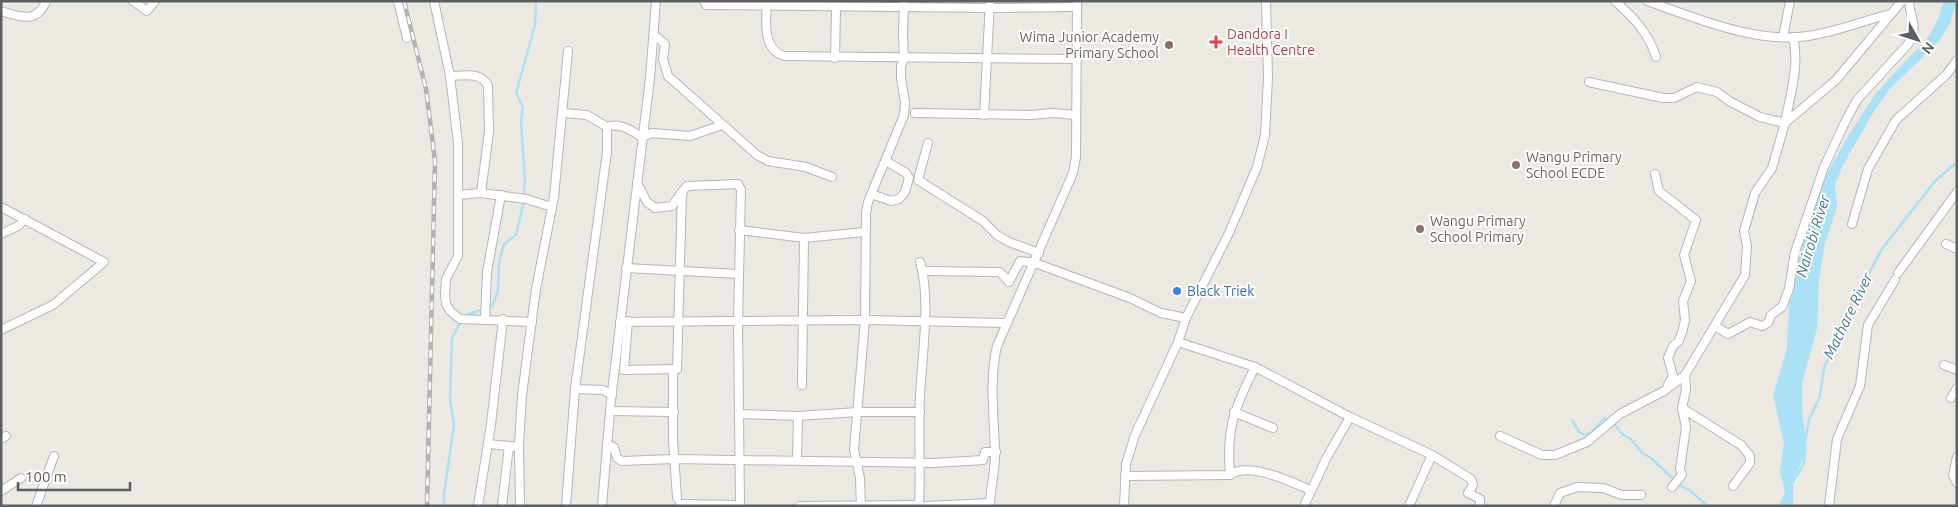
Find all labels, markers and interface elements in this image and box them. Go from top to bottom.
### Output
north arrow [1893,15,1943,65]
place label: Dandora I Health Centre [1227,26,1315,58]
place label: Wima Junior Academy Primary School [1019,29,1159,61]
marker: Dandora I Health Centre [1209,35,1223,49]
marker: Wima Junior Academy Primary School [1163,39,1175,51]
text: N [1919,39,1938,57]
place label: Wangu Primary School ECDE [1526,149,1622,181]
marker: Wangu Primary School ECDE [1510,159,1522,171]
water label: Nairobi River [1792,192,1833,279]
place label: Wangu Primary School Primary [1430,213,1526,245]
marker: Wangu Primary School Primary [1414,223,1426,235]
water label: Mathare River [1819,269,1876,361]
place label: Black Triek [1187,283,1254,299]
marker: Black Triek [1171,285,1183,297]
scale bar [18,460,130,492]
text: 100 m [25,468,67,485]

